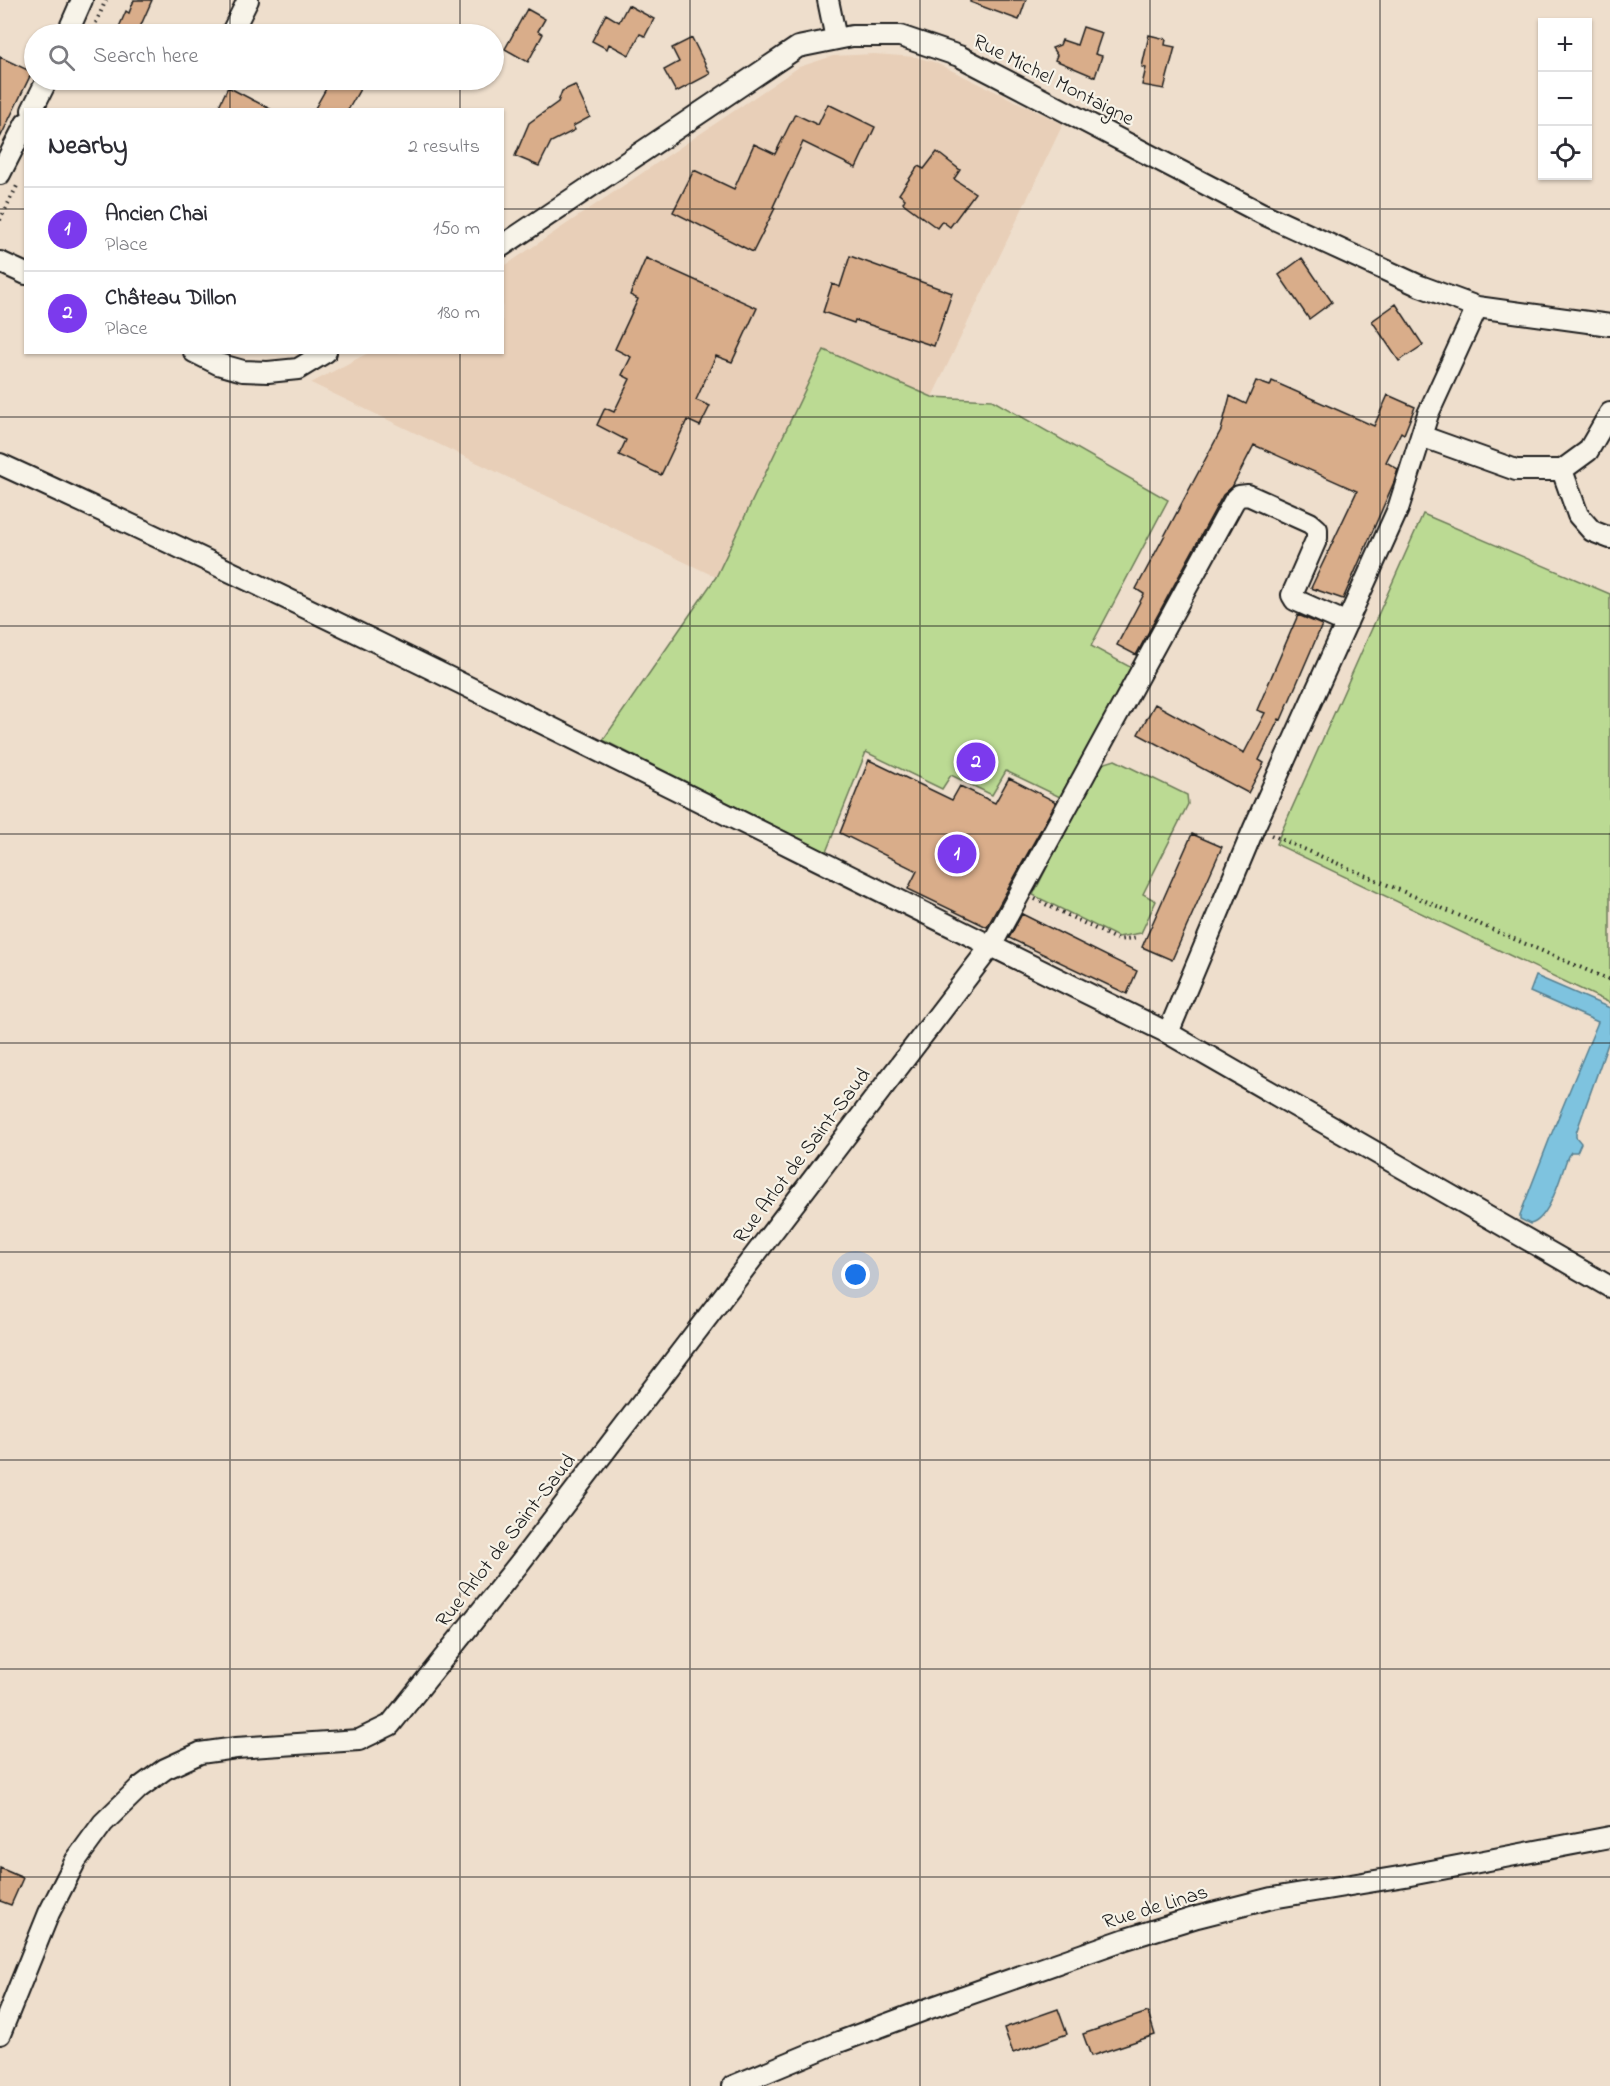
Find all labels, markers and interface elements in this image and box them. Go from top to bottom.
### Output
map controls [1538,18,1592,180]
button: + [1538,18,1592,72]
search box [24,24,504,90]
street label: Rue Michel Montaigne [966,27,1140,137]
icon: search [45,41,78,74]
text: Search here [93,41,198,73]
button: − [1538,72,1592,126]
button: locate [1538,126,1592,180]
text: Nearby [48,128,127,166]
text: 2 results [408,133,480,162]
text: Ancien Chai [105,199,208,231]
text: 1 [64,215,71,244]
text: 150 m [433,215,480,244]
text: Place [105,231,147,260]
text: Château Dillon [105,283,236,315]
text: 2 [63,299,72,328]
text: 180 m [437,299,480,328]
text: Place [105,315,147,344]
pin: 2 [956,740,996,784]
pin: 1 [938,832,976,876]
street label: Rue Arlot de Saint-Saud [726,1062,879,1250]
your location [841,1260,870,1289]
street label: Rue Arlot de Saint-Saud [429,1448,584,1635]
street label: Rue de Linas [1099,1878,1212,1938]

